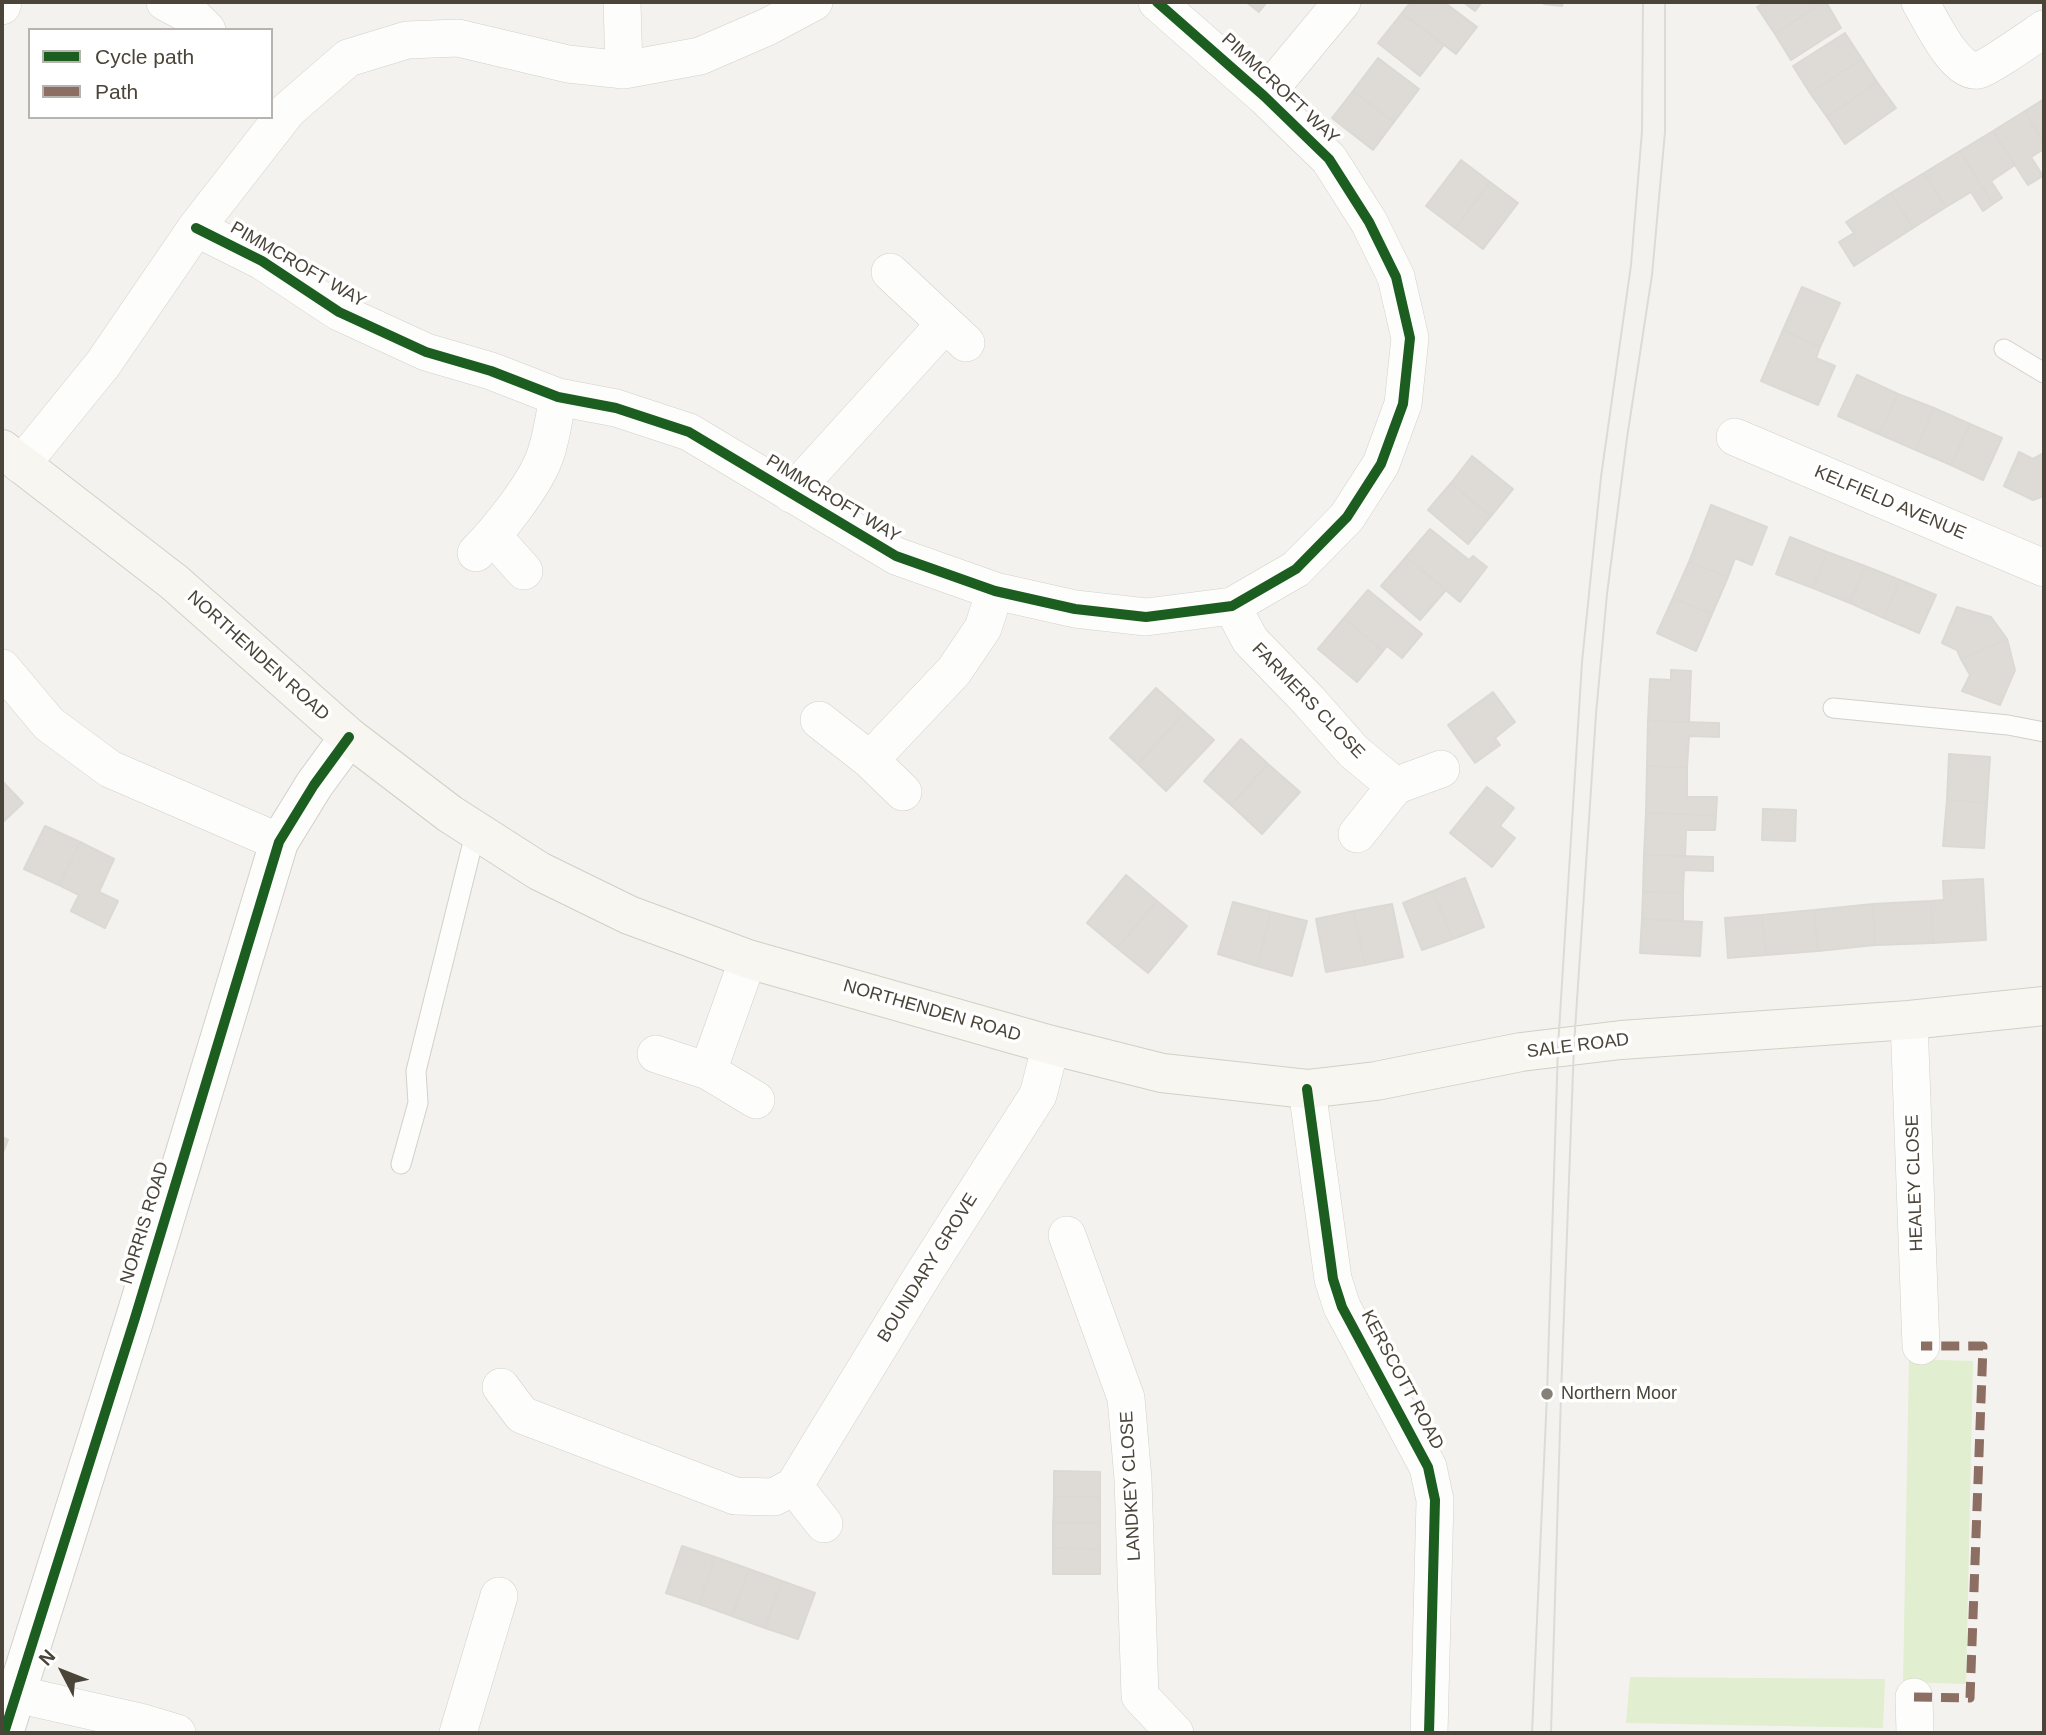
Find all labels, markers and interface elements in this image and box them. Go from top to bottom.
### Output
legend [28,28,273,119]
street label: PIMMCROFT WAY [1217,29,1343,149]
text: Cycle path [95,45,194,68]
text: Path [95,80,138,103]
street label: PIMMCROFT WAY [226,217,370,313]
street label: PIMMCROFT WAY [762,450,904,548]
street label: KELFIELD AVENUE [1811,461,1969,545]
street label: NORTHENDEN ROAD [183,587,333,725]
street label: FARMERS CLOSE [1247,638,1369,764]
street label: NORTHENDEN ROAD [841,975,1023,1047]
street label: SALE ROAD [1526,1029,1630,1063]
street label: HEALEY CLOSE [1902,1114,1928,1252]
street label: NORRIS ROAD [116,1159,174,1287]
street label: BOUNDARY GROVE [873,1189,983,1347]
street label: KERSCOTT ROAD [1356,1306,1448,1454]
place label: Northern Moor [1561,1383,1677,1405]
marker: Northern Moor [1539,1386,1555,1402]
street label: LANDKEY CLOSE [1116,1411,1146,1561]
north arrow [28,1637,98,1707]
text: N [35,1645,59,1670]

